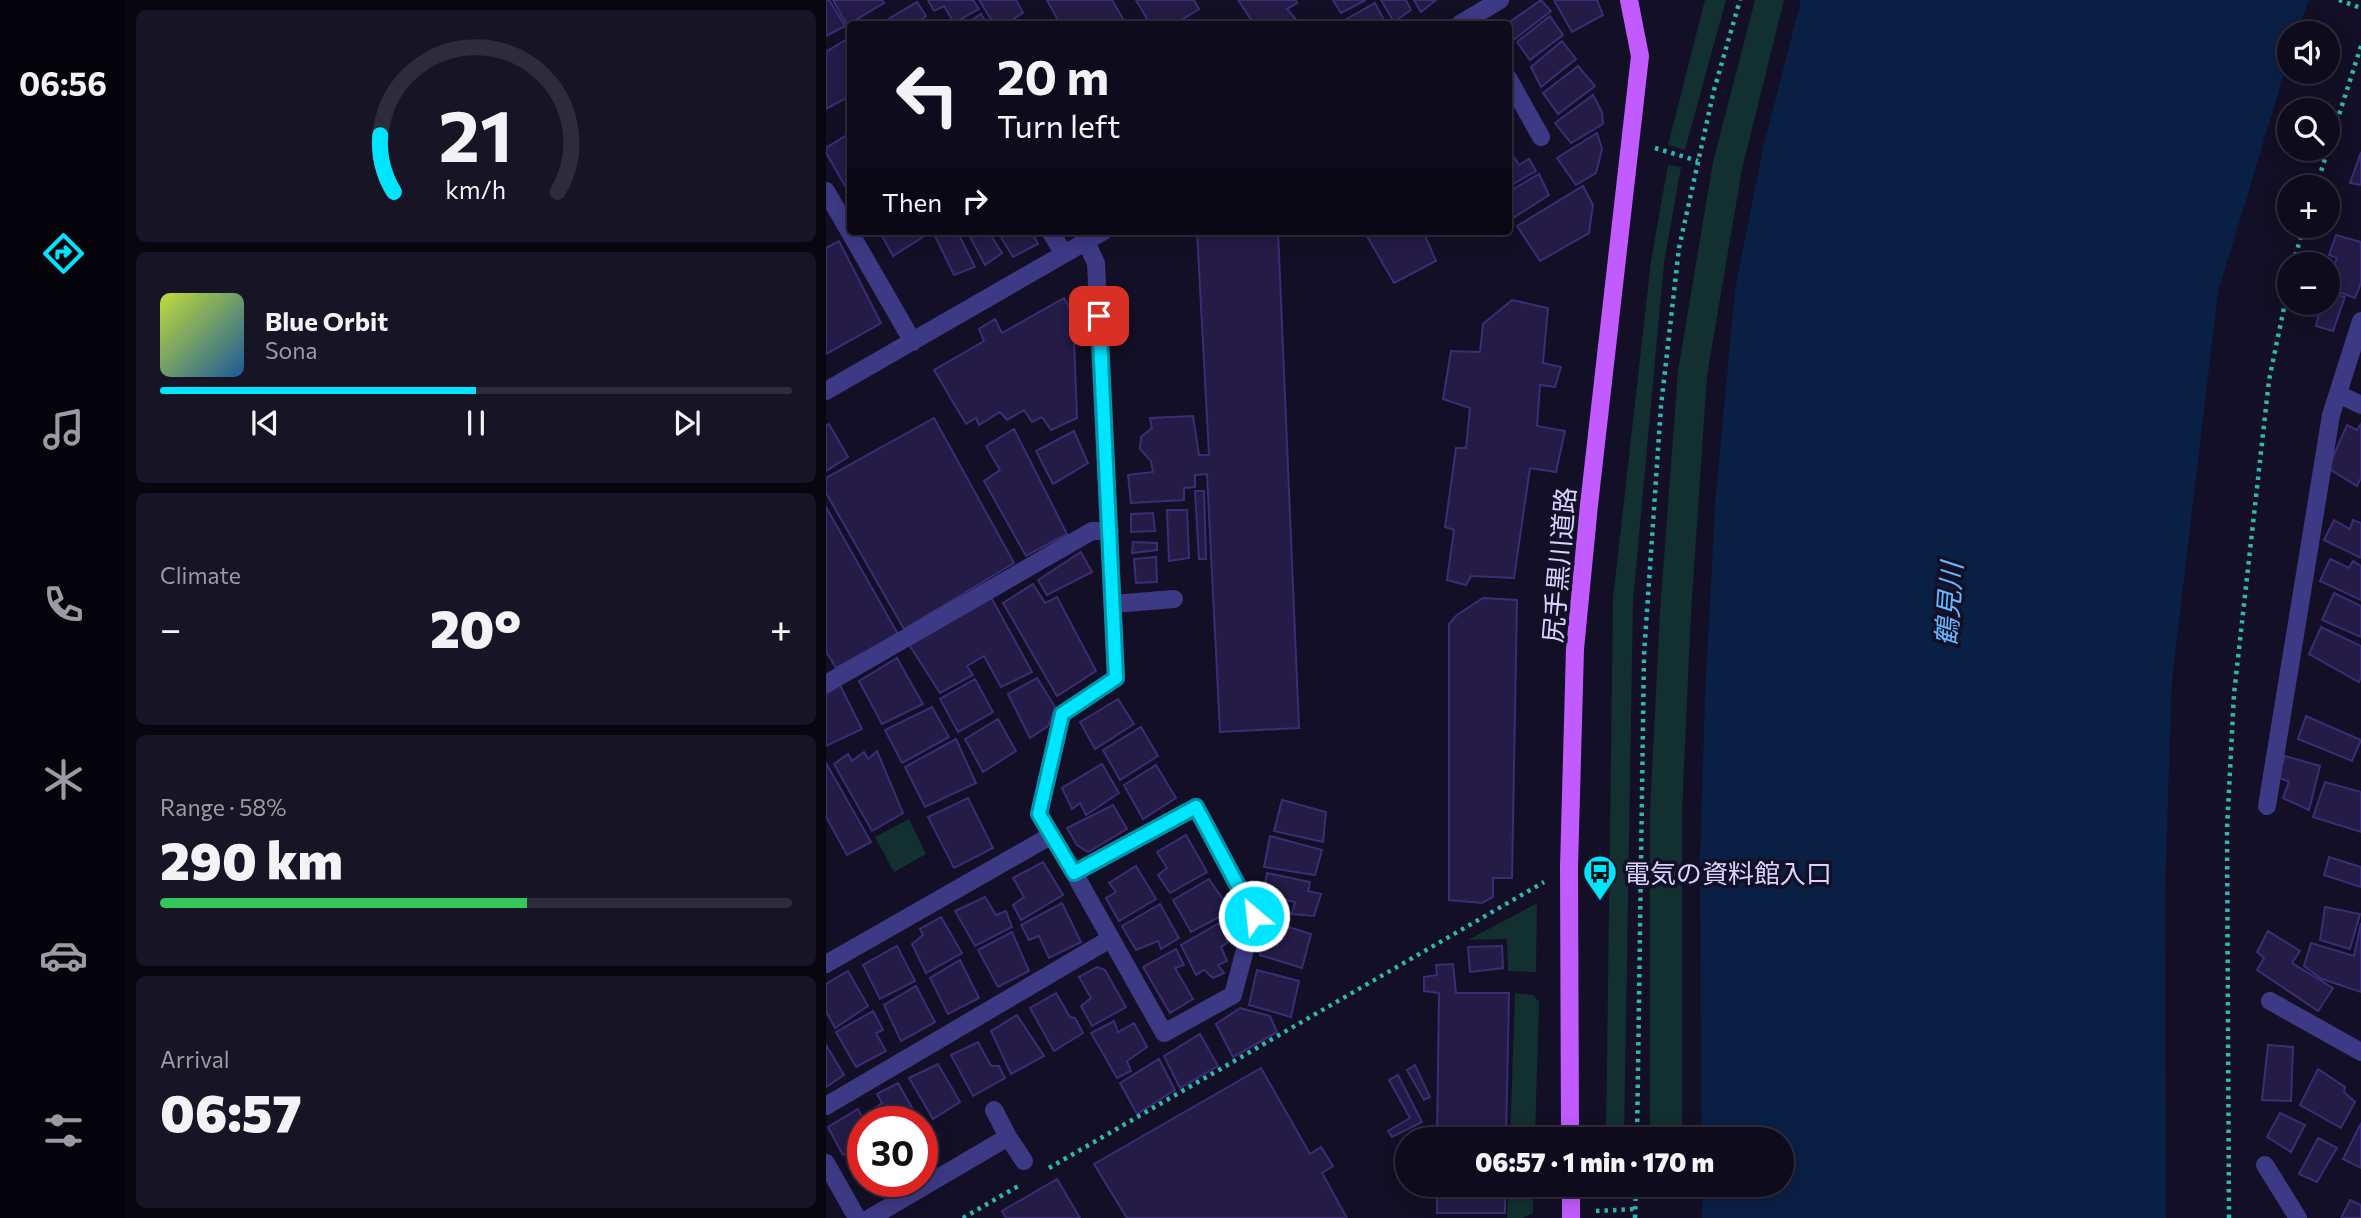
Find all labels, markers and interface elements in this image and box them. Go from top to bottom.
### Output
map controls [2277,21,2340,315]
button: sound [2277,21,2340,84]
text: 20 m [997,45,1109,105]
icon: left [882,49,973,140]
text: 06:56 [19,63,107,103]
text: 21 [439,88,513,177]
button: search [2277,98,2340,161]
text: Turn left [997,105,1121,145]
text: km/h [446,174,506,204]
button: + [2277,175,2340,238]
icon: right [956,182,994,220]
text: Then [882,186,942,217]
icon: directions [39,229,88,278]
button: − [2277,252,2340,315]
pin [1069,286,1129,346]
icon: arrive [1080,297,1118,335]
text: Blue Orbit [265,305,388,336]
text: Sona [265,336,317,364]
icon: previous [246,404,284,442]
icon: pause [457,404,495,442]
icon: next [668,404,706,442]
icon: music [39,405,88,454]
street label: 尻手黒川道路 [1536,486,1580,644]
water label: 鶴見川 [1928,558,1968,647]
text: Climate [160,561,241,589]
icon: phone [39,580,88,629]
text: 20° [430,595,521,659]
text: − [160,604,182,651]
text: + [770,604,792,651]
icon: climate [39,755,88,804]
text: Range · 58% [160,793,287,821]
text: 290 km [160,827,343,891]
bus stop icon: 電気の資料館入口 [1581,853,1619,902]
place label: 電気の資料館入口 [1624,857,1832,888]
position arrow [1217,879,1291,953]
icon: car [39,931,88,980]
text: Arrival [160,1045,230,1073]
text: 06:57 [160,1079,302,1143]
icon: filters [39,1106,88,1155]
speed limit sign: 30 [847,1106,938,1197]
text: 06:57 · 1 min · 170 m [1475,1146,1714,1177]

